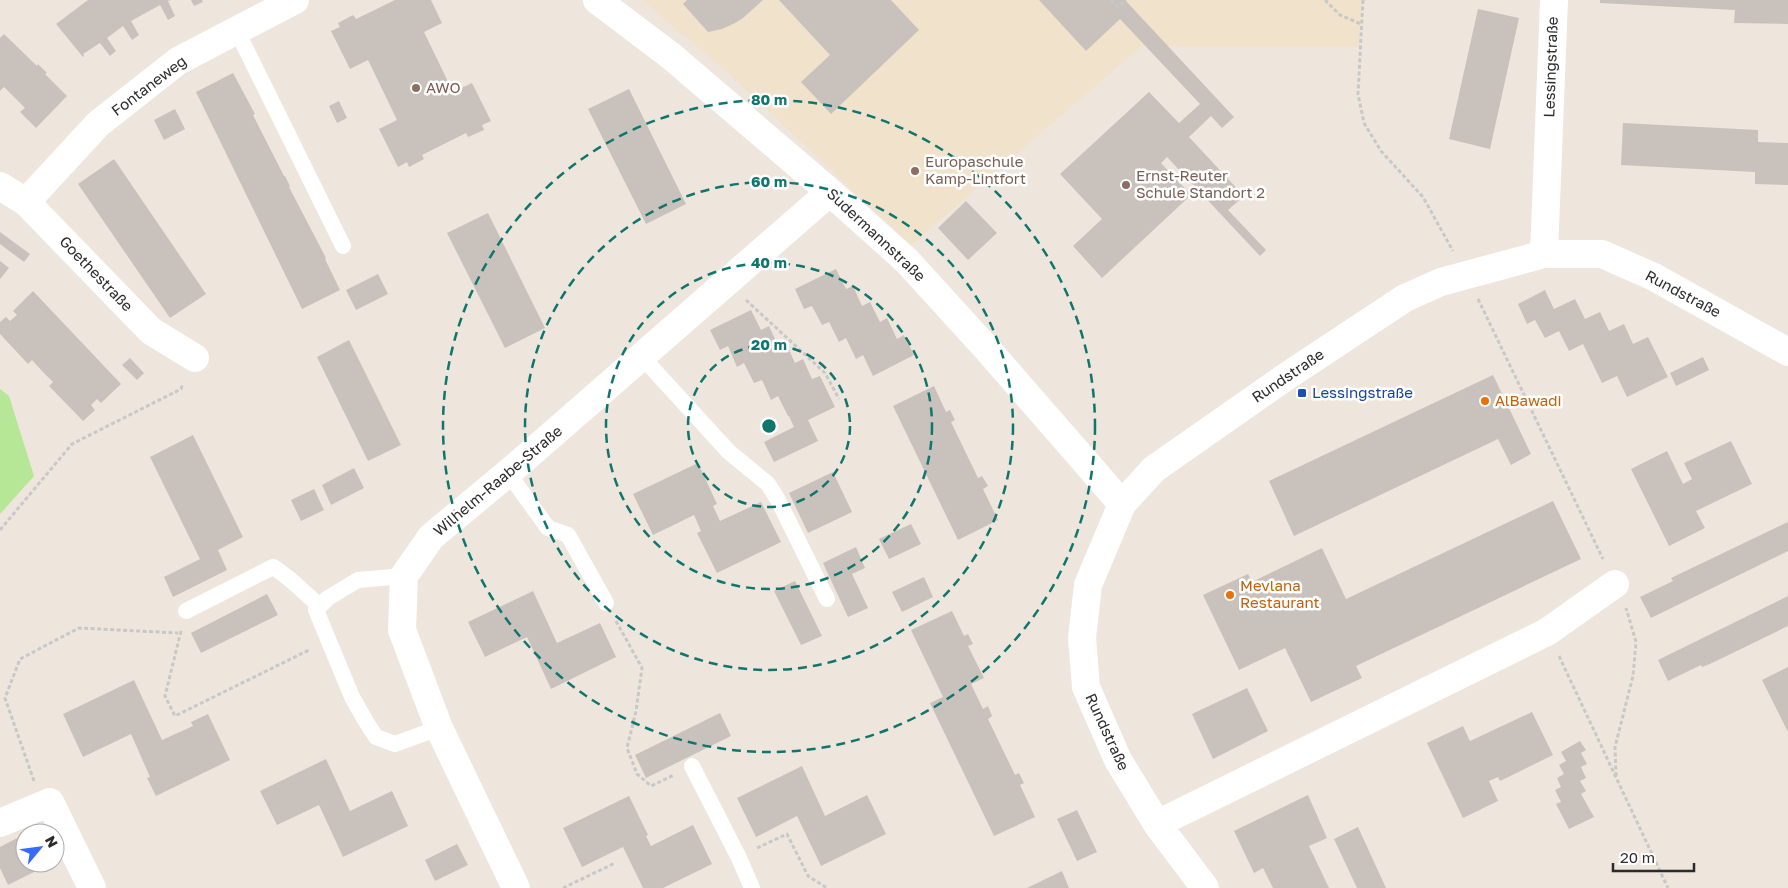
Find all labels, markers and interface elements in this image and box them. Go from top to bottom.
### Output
street label: Lessingstraße [1539,16,1561,118]
street label: Fontaneweg [107,51,189,119]
place label: AWO [426,78,461,96]
marker: AWO [410,82,422,94]
text: 80 m [751,90,787,108]
place label: Europaschule Kamp-Lintfort [925,152,1026,187]
marker: Europaschule Kamp-Lintfort [909,165,921,177]
place label: Ernst-Reuter Schule Standort 2 [1136,166,1265,201]
text: 60 m [751,172,787,190]
marker: Ernst-Reuter Schule Standort 2 [1120,179,1132,191]
street label: Sudermannstraße [824,184,930,285]
street label: Goethestraße [56,232,137,315]
text: 40 m [751,253,787,271]
street label: Rundstraße [1643,266,1725,321]
text: 20 m [751,335,787,353]
street label: Rundstraße [1248,344,1327,406]
place label: Lessingstraße [1312,383,1413,401]
marker: Lessingstraße [1296,387,1308,399]
place label: AlBawadi [1495,391,1562,409]
marker: AlBawadi [1479,395,1491,407]
centre of rings [760,417,778,435]
street label: Wilhelm-Raabe-Straße [429,421,566,539]
place label: Mevlana Restaurant [1240,576,1320,611]
marker: Mevlana Restaurant [1224,589,1236,601]
street label: Rundstraße [1082,690,1134,773]
north arrow [15,823,65,873]
text: N [42,833,62,850]
scale bar [1613,840,1694,872]
text: 20 m [1620,848,1655,866]

